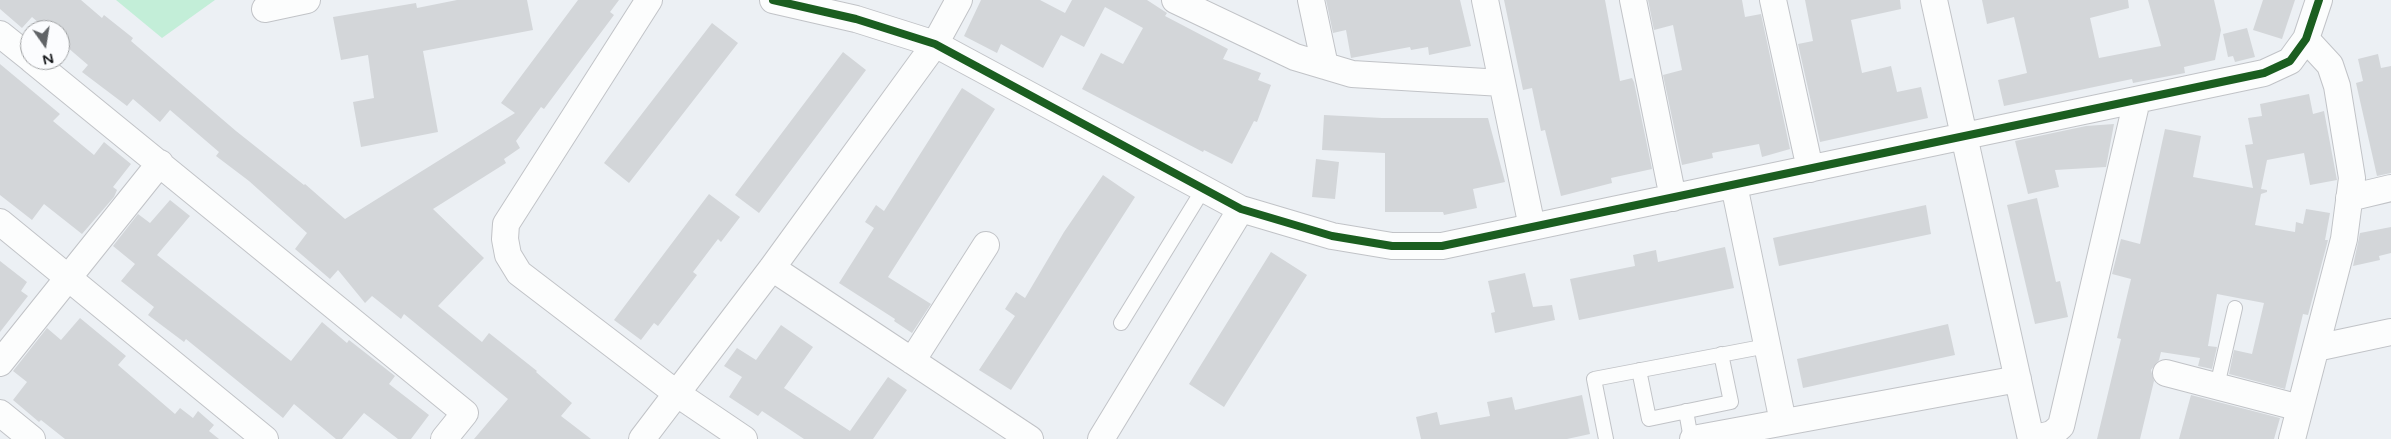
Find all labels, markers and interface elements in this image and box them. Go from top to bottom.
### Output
north arrow [20,20,70,70]
text: N [41,50,56,69]

